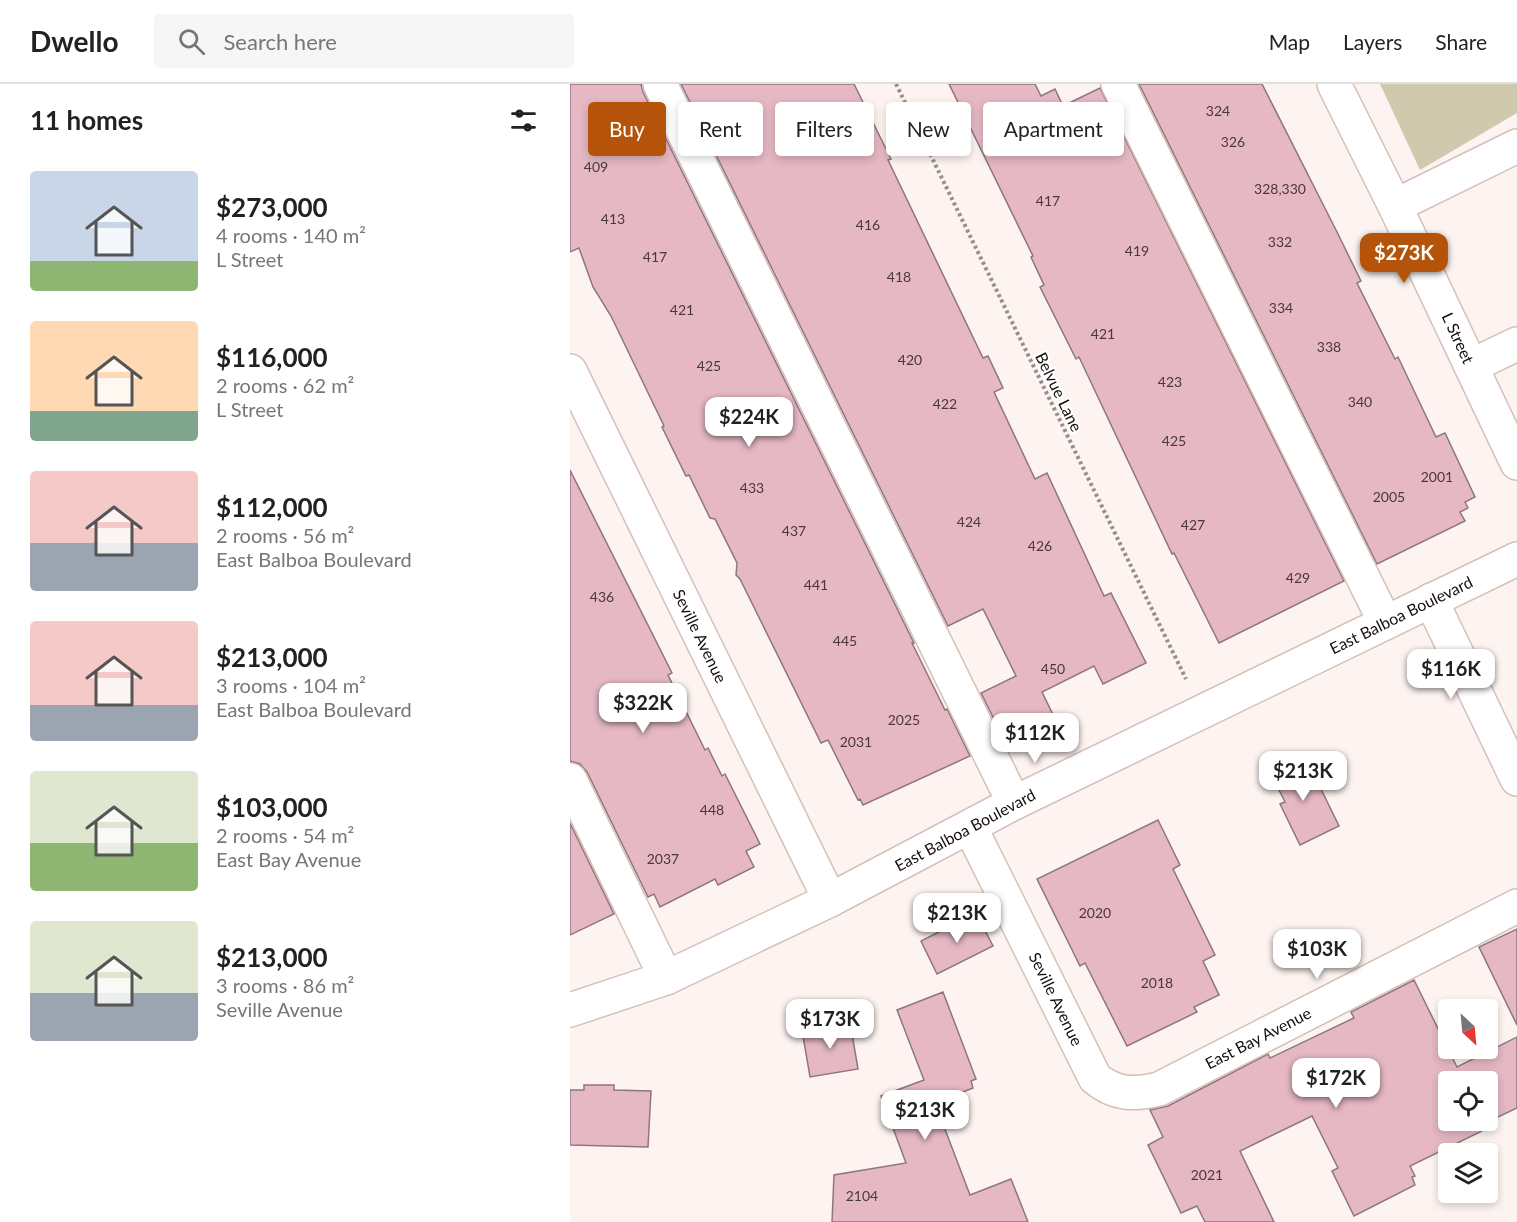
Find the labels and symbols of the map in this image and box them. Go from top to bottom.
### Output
house number: 324 [1206,102,1230,119]
house number: 326 [1221,133,1245,150]
house number: 409 [584,158,608,175]
house number: 328,330 [1254,180,1306,197]
house number: 417 [1036,192,1060,209]
house number: 413 [601,210,625,227]
house number: 416 [856,216,880,233]
house number: 332 [1268,233,1292,250]
pin: $273K [1362,233,1446,284]
house number: 419 [1125,242,1149,259]
house number: 417 [643,248,667,265]
house number: 418 [887,268,911,285]
house number: 334 [1269,299,1293,316]
house number: 421 [670,301,694,318]
street label: L Street [1438,309,1479,366]
house number: 421 [1091,325,1115,342]
house number: 338 [1317,338,1341,355]
street label: Belvue Lane [1032,349,1087,434]
house number: 420 [898,351,922,368]
house number: 425 [697,357,721,374]
house number: 423 [1158,373,1182,390]
house number: 340 [1348,393,1372,410]
house number: 422 [933,395,957,412]
pin: $224K [707,397,791,448]
house number: 425 [1162,432,1186,449]
house number: 2001 [1421,468,1453,485]
house number: 433 [740,479,764,496]
house number: 2005 [1373,488,1405,505]
house number: 424 [957,513,981,530]
house number: 427 [1181,516,1205,533]
house number: 437 [782,522,806,539]
house number: 426 [1028,537,1052,554]
house number: 429 [1286,569,1310,586]
street label: East Balboa Boulevard [1326,572,1475,657]
house number: 441 [804,576,828,593]
street label: Seville Avenue [670,586,731,686]
house number: 436 [590,588,614,605]
house number: 445 [833,632,857,649]
pin: $116K [1409,649,1493,700]
house number: 450 [1041,660,1065,677]
pin: $322K [601,683,685,734]
house number: 2025 [888,711,920,728]
pin: $112K [993,713,1077,764]
house number: 2031 [840,733,872,750]
pin: $213K [1261,751,1345,802]
street label: East Balboa Boulevard [891,784,1038,875]
house number: 448 [700,801,724,818]
house number: 2037 [647,850,679,867]
pin: $213K [915,893,999,944]
house number: 2020 [1079,904,1111,921]
pin: $103K [1275,929,1359,980]
street label: Seville Avenue [1026,949,1087,1049]
house number: 2018 [1141,974,1173,991]
pin: $173K [788,999,872,1050]
north arrow [1438,999,1498,1059]
street label: East Bay Avenue [1202,1003,1314,1072]
pin: $172K [1294,1058,1378,1109]
pin: $213K [883,1090,967,1141]
house number: 2021 [1191,1166,1223,1183]
house number: 2104 [846,1187,878,1204]

